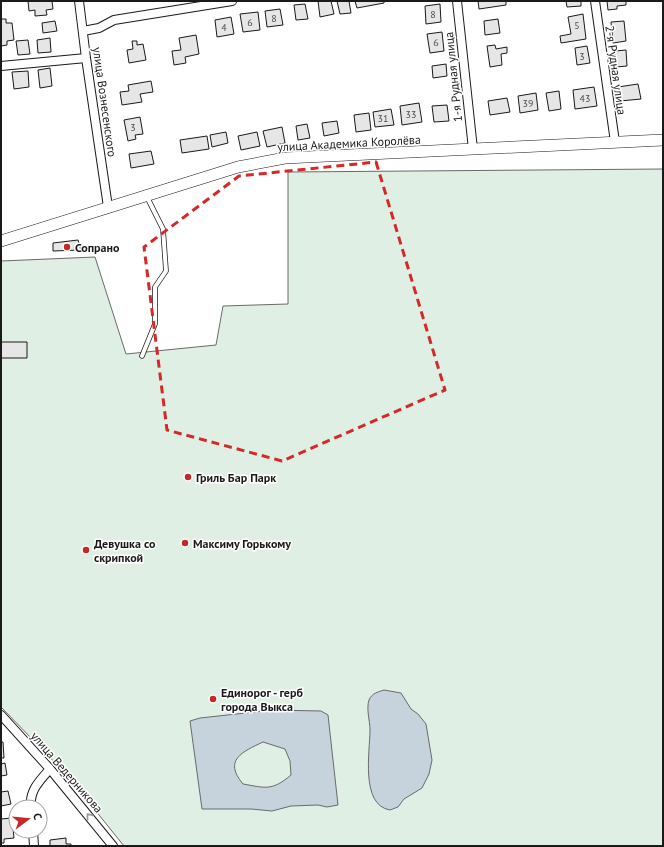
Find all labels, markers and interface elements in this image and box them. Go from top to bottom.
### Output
house number: 8 [430,8,436,21]
house number: 8 [271,12,277,25]
house number: 6 [247,16,253,29]
house number: 5 [574,19,580,32]
house number: 4 [221,21,227,34]
street label: 2-я Рудная улица [602,24,630,116]
street label: 1-я Рудная улица [441,31,465,123]
house number: 6 [433,36,439,49]
street label: улица Вознесенского [90,46,120,158]
house number: 3 [579,50,585,63]
house number: 43 [580,92,590,105]
house number: 39 [523,97,533,110]
house number: 33 [406,108,416,121]
house number: 31 [378,112,388,125]
house number: 3 [130,121,136,134]
street label: улица Академика Королёва [277,132,421,154]
place label: Сопрано [75,240,120,255]
marker: Сопрано [62,242,72,252]
place label: Гриль Бар Парк [196,470,276,485]
marker: Гриль Бар Парк [183,472,193,482]
place label: Девушка со скрипкой [94,536,156,565]
place label: Максиму Горькому [193,536,291,551]
marker: Максиму Горькому [180,538,190,548]
marker: Девушка со скрипкой [81,545,91,555]
place label: Единорог - герб города Выкса [221,685,303,714]
marker: Единорог - герб города Выкса [208,694,218,704]
street label: улица Ведерникова [28,728,106,816]
north arrow [8,799,48,839]
text: С [30,811,45,821]
one-way arrow [86,813,93,820]

